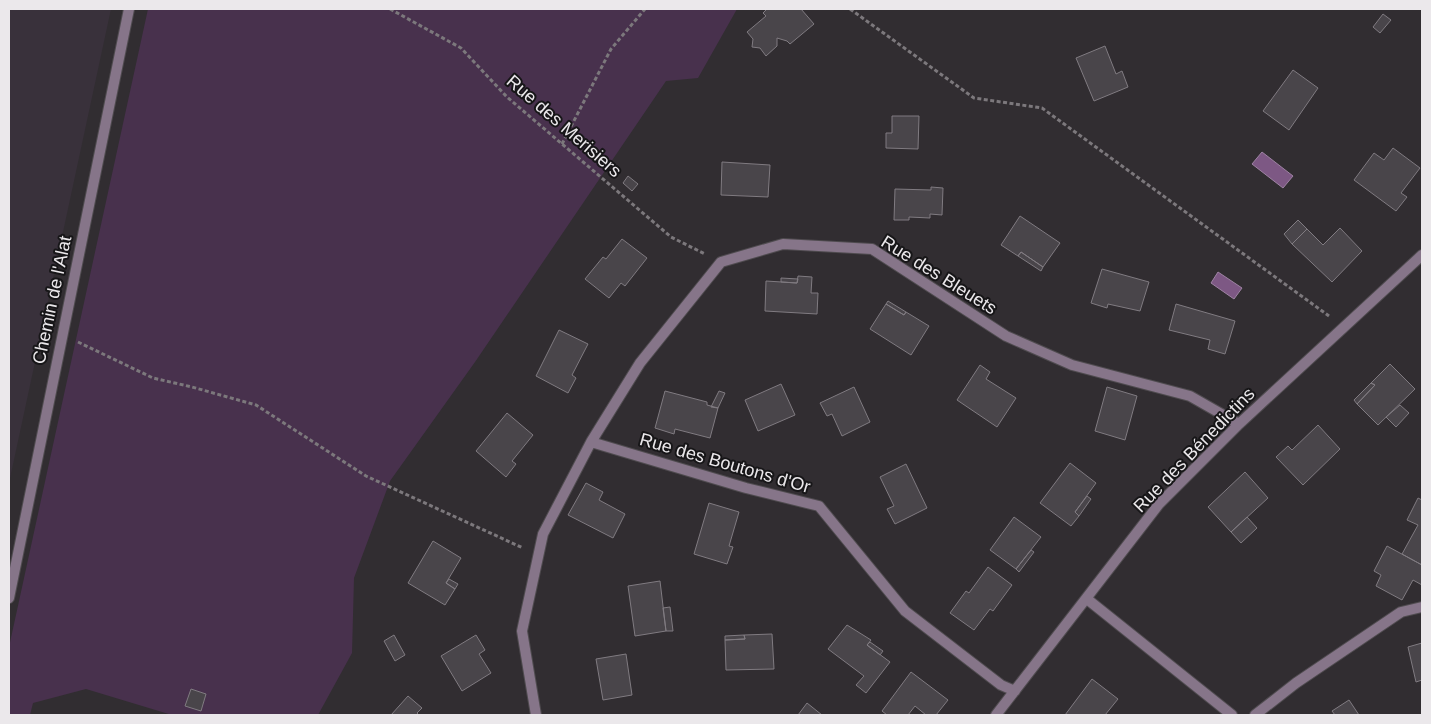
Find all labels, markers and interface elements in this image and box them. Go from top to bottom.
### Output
street label: Rue des Merisiers [503,71,625,181]
street label: Rue des Bleuets [878,232,1000,318]
street label: Chemin de l'Alat [29,234,75,366]
street label: Rue des Bénedictins [1129,384,1259,516]
street label: Rue des Boutons d'Or [637,429,813,497]

